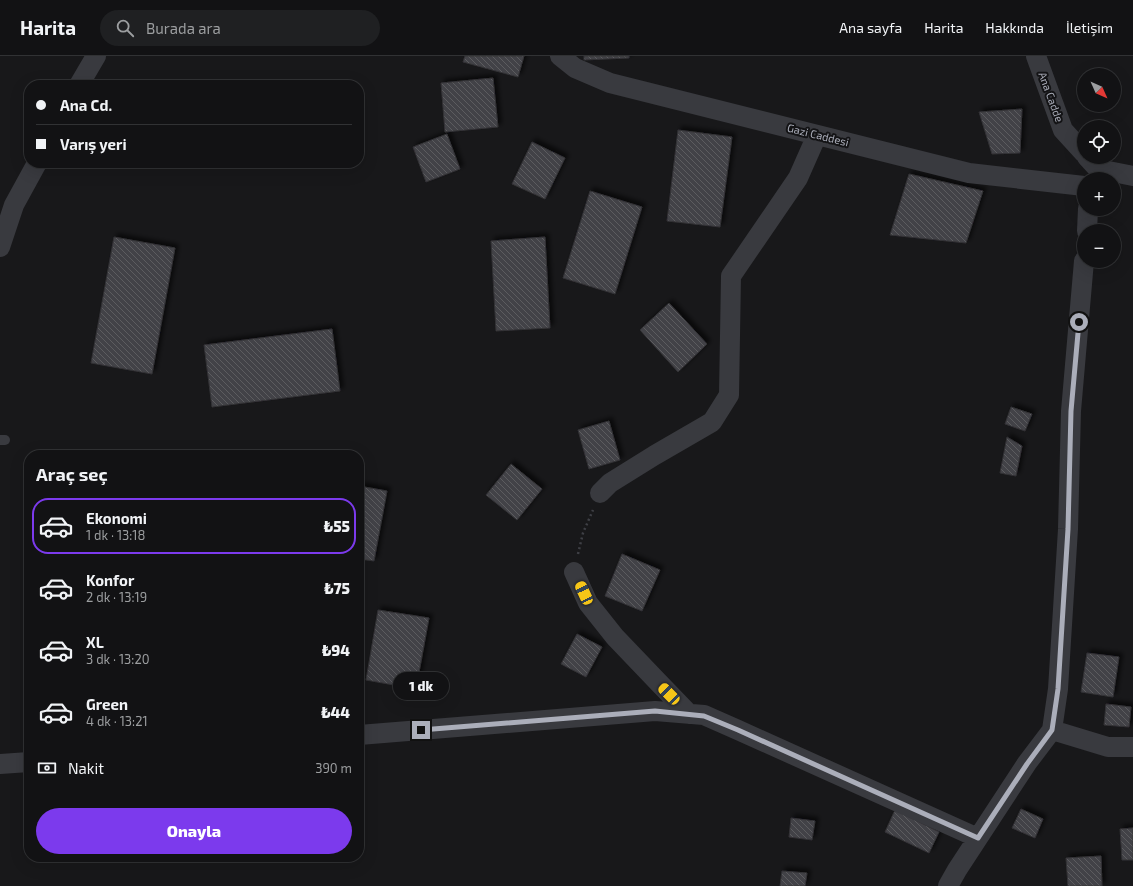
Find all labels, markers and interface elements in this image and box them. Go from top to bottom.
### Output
search box [100,10,380,46]
text: Harita [20,16,76,39]
icon: search [114,17,136,39]
text: Burada ara [146,19,221,37]
text: Ana sayfa [839,19,902,36]
text: Harita [924,19,963,36]
text: Hakkında [985,19,1044,36]
text: İletişim [1066,19,1113,36]
north arrow [1077,68,1121,112]
map controls [1077,68,1121,268]
street label: Ana Cadde [1036,70,1067,124]
text: Ana Cd. [60,96,112,114]
button: locate [1077,120,1121,164]
street label: Gazi Caddesi [786,121,850,148]
text: Varış yeri [60,135,127,153]
button: + [1077,172,1121,216]
button: − [1077,224,1121,268]
route start [1070,313,1088,331]
text: Araç seç [36,463,108,485]
icon: car [38,508,74,544]
text: Ekonomi [86,509,147,527]
text: ₺55 [324,517,350,535]
text: 1 dk · 13:18 [86,527,145,543]
icon: car [38,570,74,606]
text: Konfor [86,571,134,589]
text: ₺75 [324,579,350,597]
car [573,580,595,606]
text: 2 dk · 13:19 [86,589,147,605]
icon: car [38,632,74,668]
text: XL [86,633,104,651]
text: ₺94 [322,641,350,659]
text: 3 dk · 13:20 [86,651,150,667]
callout: 1 dk [393,672,449,700]
text: 1 dk [409,678,433,694]
car [656,681,682,707]
icon: car [38,694,74,730]
text: Green [86,695,128,713]
text: ₺44 [321,703,350,721]
text: 4 dk · 13:21 [86,713,148,729]
route end [412,721,430,739]
icon: cash [36,757,58,779]
text: Nakit [68,759,104,777]
text: 390 m [315,760,352,776]
button: Onayla [36,808,352,854]

